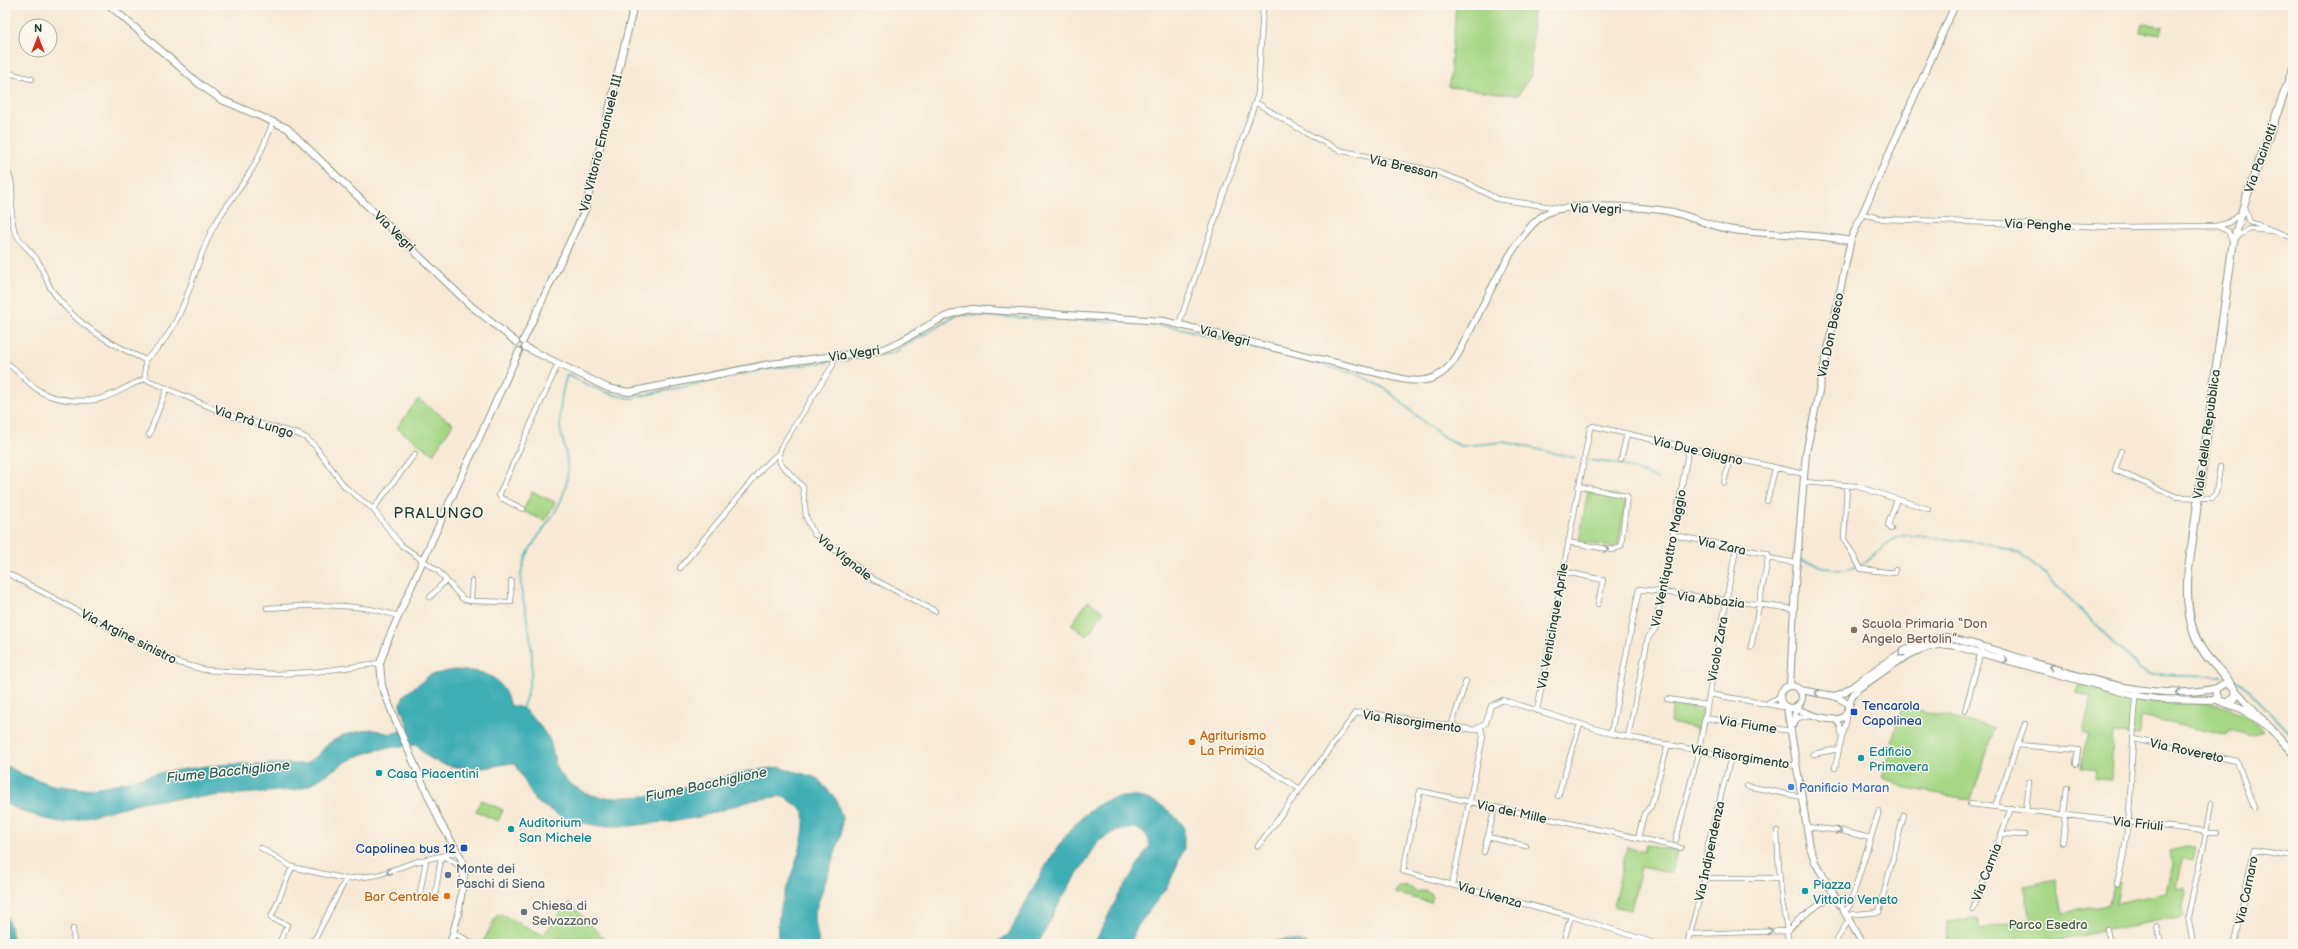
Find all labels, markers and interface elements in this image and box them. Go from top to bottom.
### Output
north arrow [18,18,58,58]
text: N [34,22,42,35]
street label: Via Vittorio Emanuele III [576,73,626,214]
street label: Via Pacinotti [2241,122,2281,195]
street label: Via Bressan [1368,151,1440,183]
street label: Via Vegri [1570,201,1622,217]
street label: Via Vegri [370,208,418,255]
street label: Via Penghe [2004,216,2072,234]
street label: Via Don Bosco [1814,291,1848,379]
street label: Via Vegri [1198,322,1252,350]
street label: Via Vegri [828,342,881,365]
street label: Viale della Repubblica [2190,368,2224,500]
street label: Via Prà Lungo [212,402,295,442]
street label: Via Due Giugno [1651,433,1744,469]
street label: Via Ventiquattro Maggio [1648,488,1690,629]
district label: PRALUNGO [394,504,484,523]
street label: Via Vignale [814,531,875,584]
street label: Via Zara [1696,533,1747,559]
one-way arrow [1603,544,1609,553]
street label: Via Venticinque Aprile [1534,562,1572,690]
street label: Via Abbazia [1676,588,1746,612]
street label: Via Argine sinistro [78,606,179,668]
street label: Vicolo Zara [1704,615,1732,683]
place label: Scuola Primaria “Don Angelo Bertolin” [1862,616,1987,647]
marker: Scuola Primaria “Don Angelo Bertolin” [1849,625,1859,635]
one-way arrow [1899,649,1906,656]
one-way arrow [2001,655,2008,664]
one-way arrow [2048,663,2055,672]
one-way arrow [1814,689,1820,697]
one-way arrow [2175,689,2181,697]
place label: Tencarola Capolinea [1862,698,1922,729]
street label: Via Risorgimento [1361,707,1462,737]
marker: Tencarola Capolinea [1849,707,1859,717]
street label: Via Fiume [1718,713,1778,738]
place label: Agriturismo La Primizia [1200,728,1266,759]
street label: Via Rovereto [2148,735,2225,767]
marker: Agriturismo La Primizia [1187,737,1197,747]
street label: Via Risorgimento [1689,741,1790,773]
place label: Edificio Primavera [1869,744,1929,775]
marker: Edificio Primavera [1856,753,1866,763]
water label: Fiume Bacchiglione [165,757,291,786]
water label: Fiume Bacchiglione [644,763,769,806]
place label: Casa Piacentini [387,766,479,782]
marker: Casa Piacentini [374,768,384,778]
place label: Panificio Maran [1799,780,1889,796]
marker: Panificio Maran [1786,782,1796,792]
street label: Via dei Mille [1475,797,1549,827]
street label: Via Indipendenza [1692,800,1728,903]
street label: Via Friuli [2112,813,2164,835]
place label: Auditorium San Michele [519,815,592,846]
marker: Auditorium San Michele [506,824,516,834]
one-way arrow [1836,826,1842,835]
place label: Capolinea bus 12 [356,841,456,857]
street label: Via Carnia [1969,841,2005,904]
marker: Capolinea bus 12 [459,843,469,853]
street label: Via Carnaro [2232,854,2262,926]
place label: Monte dei Paschi di Siena [456,861,545,892]
one-way arrow [385,867,392,875]
marker: Monte dei Paschi di Siena [443,870,453,880]
place label: Piazza Vittorio Veneto [1813,877,1898,908]
street label: Via Livenza [1456,878,1524,912]
marker: Piazza Vittorio Veneto [1800,886,1810,896]
place label: Bar Centrale [364,889,439,905]
marker: Bar Centrale [442,891,452,901]
place label: Chiesa di Selvazzano [532,898,598,929]
marker: Chiesa di Selvazzano [519,907,529,917]
park label: Parco Esedra [2008,917,2088,933]
one-way arrow [1767,927,1773,936]

